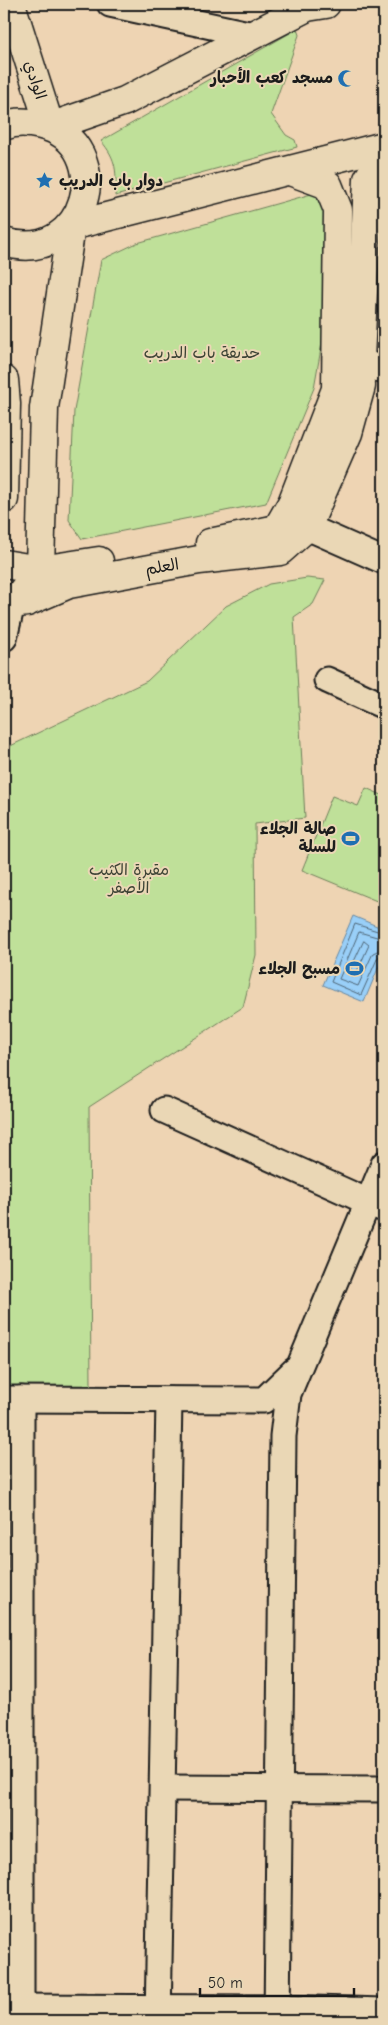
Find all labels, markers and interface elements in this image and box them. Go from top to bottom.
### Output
street label: الوادي [18,58,50,102]
place label: مسجد كعب الأحبار [209,66,333,87]
mosque icon: مسجد كعب الأحبار [337,68,357,88]
place icon: دوار باب الدريب [35,171,55,191]
place label: دوار باب الدريب [59,172,163,191]
park label: حديقة باب الدريب [144,344,260,362]
street label: العلم [144,555,181,582]
place label: صالة الجلاء للسلة [260,820,336,856]
sports icon: صالة الجلاء للسلة [340,828,360,848]
park label: مقبرة الكثيب الأصفر [89,861,169,897]
sports icon: مسبح الجلاء [344,959,364,979]
place label: مسبح الجلاء [258,960,340,979]
scale bar [200,1965,354,1997]
text: 50 m [208,1974,243,1992]

